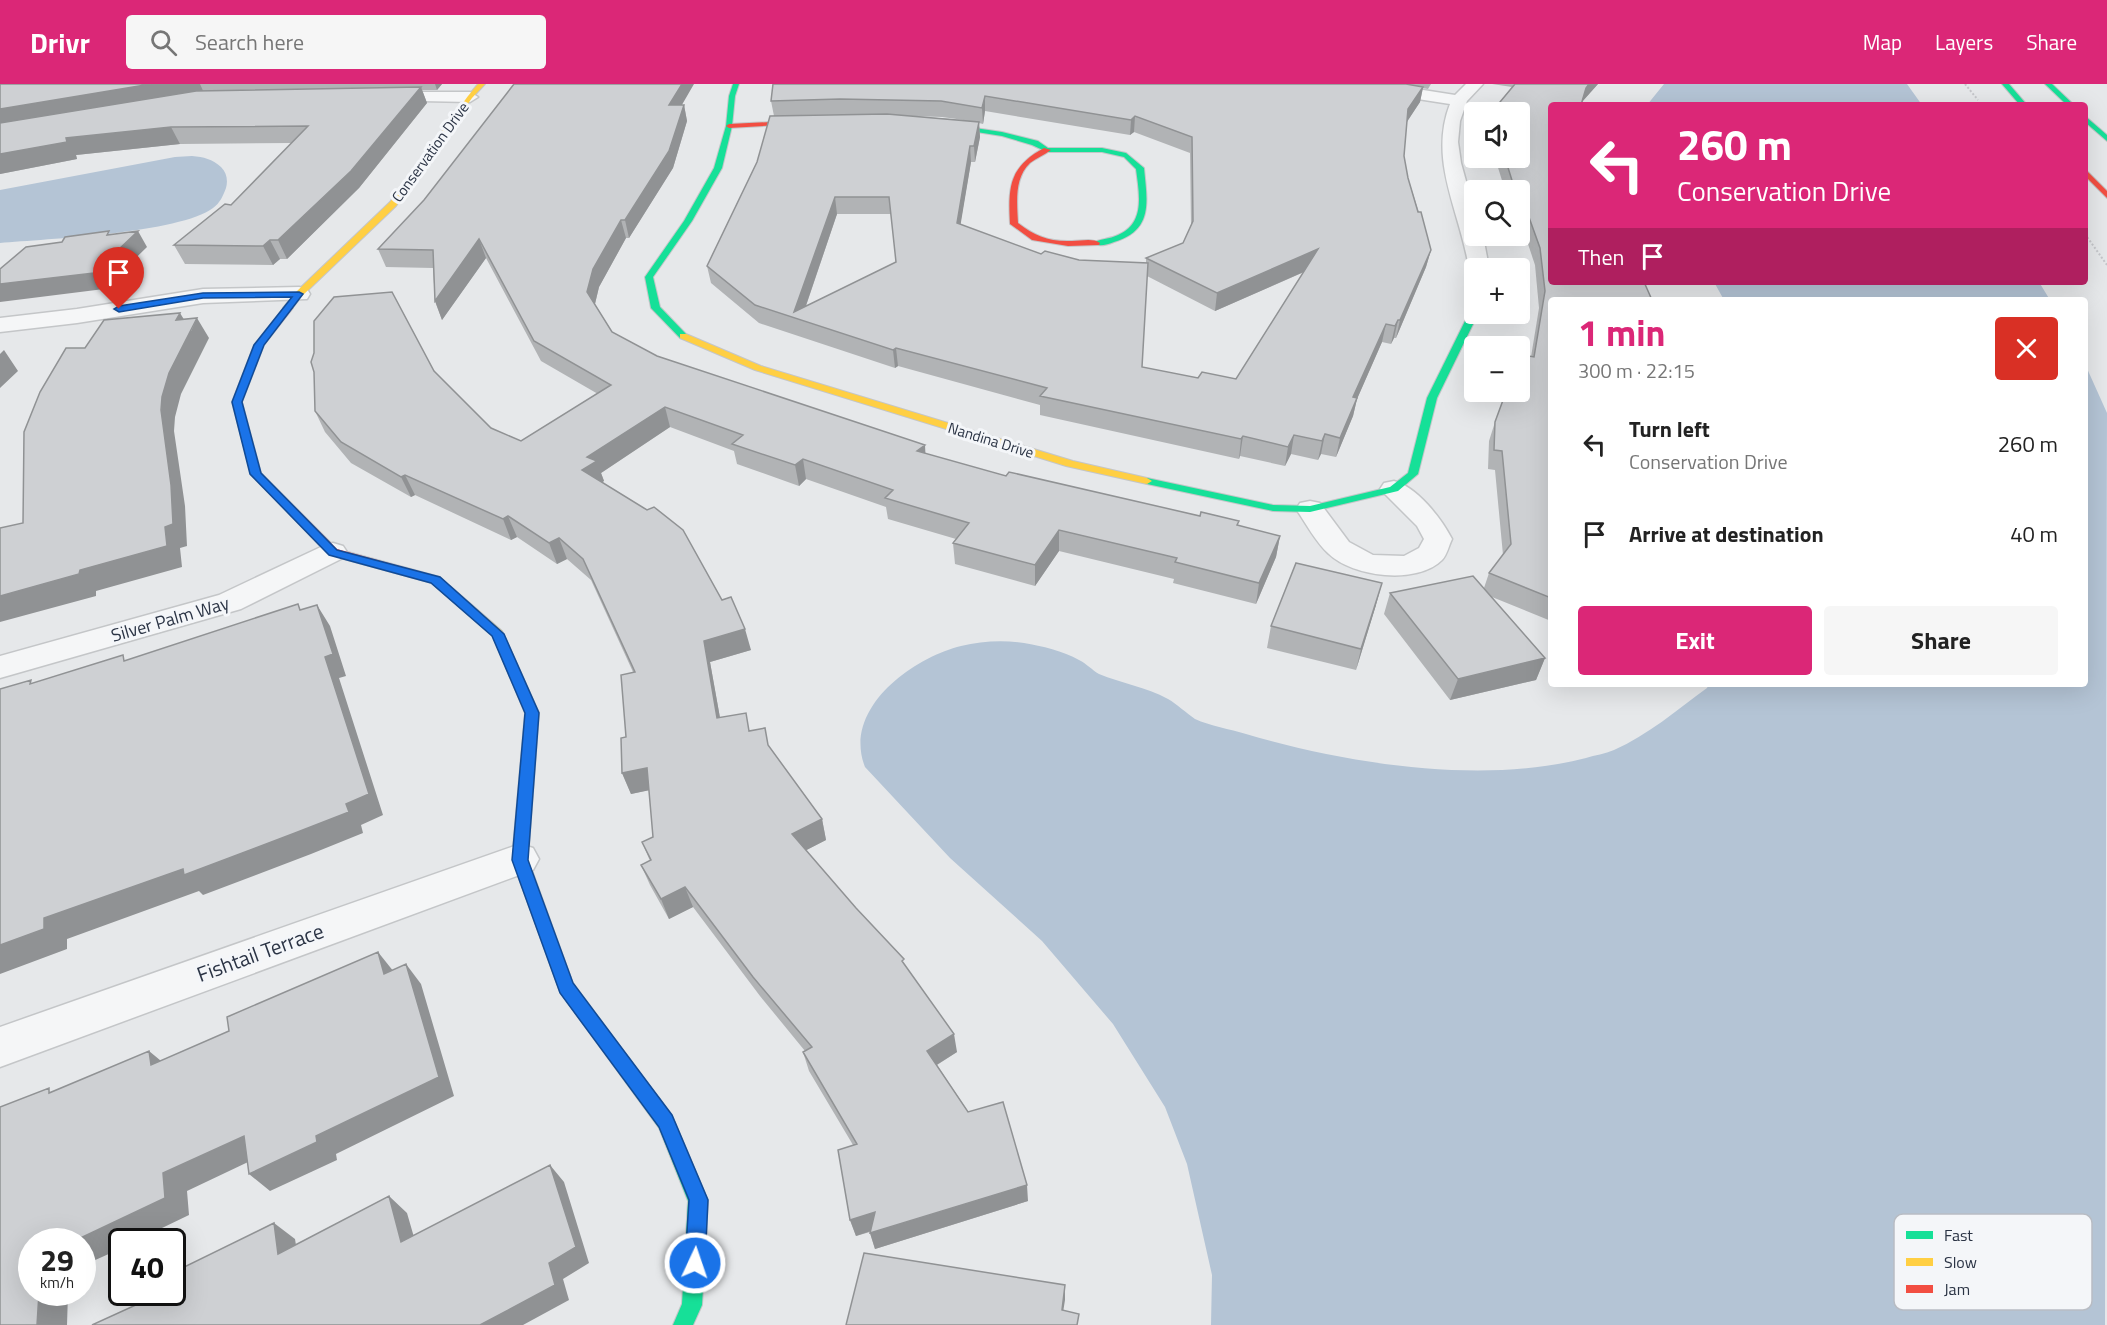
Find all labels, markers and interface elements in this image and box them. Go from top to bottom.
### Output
search box [126,15,546,69]
text: Drivr [30,21,90,64]
text: Search here [195,25,304,59]
icon: search [147,26,180,59]
text: Map [1863,26,1902,58]
text: Layers [1935,26,1993,58]
text: Share [2026,26,2077,58]
street label: Conservation Drive [386,97,474,207]
map controls [1464,102,1530,402]
button: sound [1464,102,1530,168]
text: 260 m [1677,112,1792,176]
icon: left [1578,126,1656,204]
text: Conservation Drive [1677,170,1891,211]
button: search [1464,180,1530,246]
text: Then [1578,240,1624,274]
icon: arrive [1636,240,1669,273]
pin [93,247,144,309]
icon: arrive [102,256,135,289]
button: + [1464,258,1530,324]
text: 1 min [1578,305,1665,360]
button: close [1995,317,2058,380]
button: − [1464,336,1530,402]
text: 300 m · 22:15 [1578,355,1695,386]
text: Turn left [1629,412,1710,446]
street label: Nandina Drive [945,416,1037,464]
text: 260 m [1998,427,2058,461]
icon: left [1578,428,1611,461]
text: Conservation Drive [1629,446,1788,477]
text: Arrive at destination [1629,517,1824,551]
text: 40 m [2010,517,2058,551]
icon: arrive [1578,518,1611,551]
street label: Silver Palm Way [108,589,233,649]
button: Exit [1578,606,1812,675]
button: Share [1824,606,2058,675]
street label: Fishtail Terrace [192,914,328,990]
legend [1894,1214,2092,1310]
text: Fast [1944,1223,1973,1247]
speed limit sign: 40 [108,1228,186,1306]
position arrow [663,1231,727,1295]
text: 29 [40,1237,74,1283]
text: Slow [1944,1250,1977,1274]
text: km/h [40,1271,74,1294]
text: Jam [1944,1277,1970,1301]

